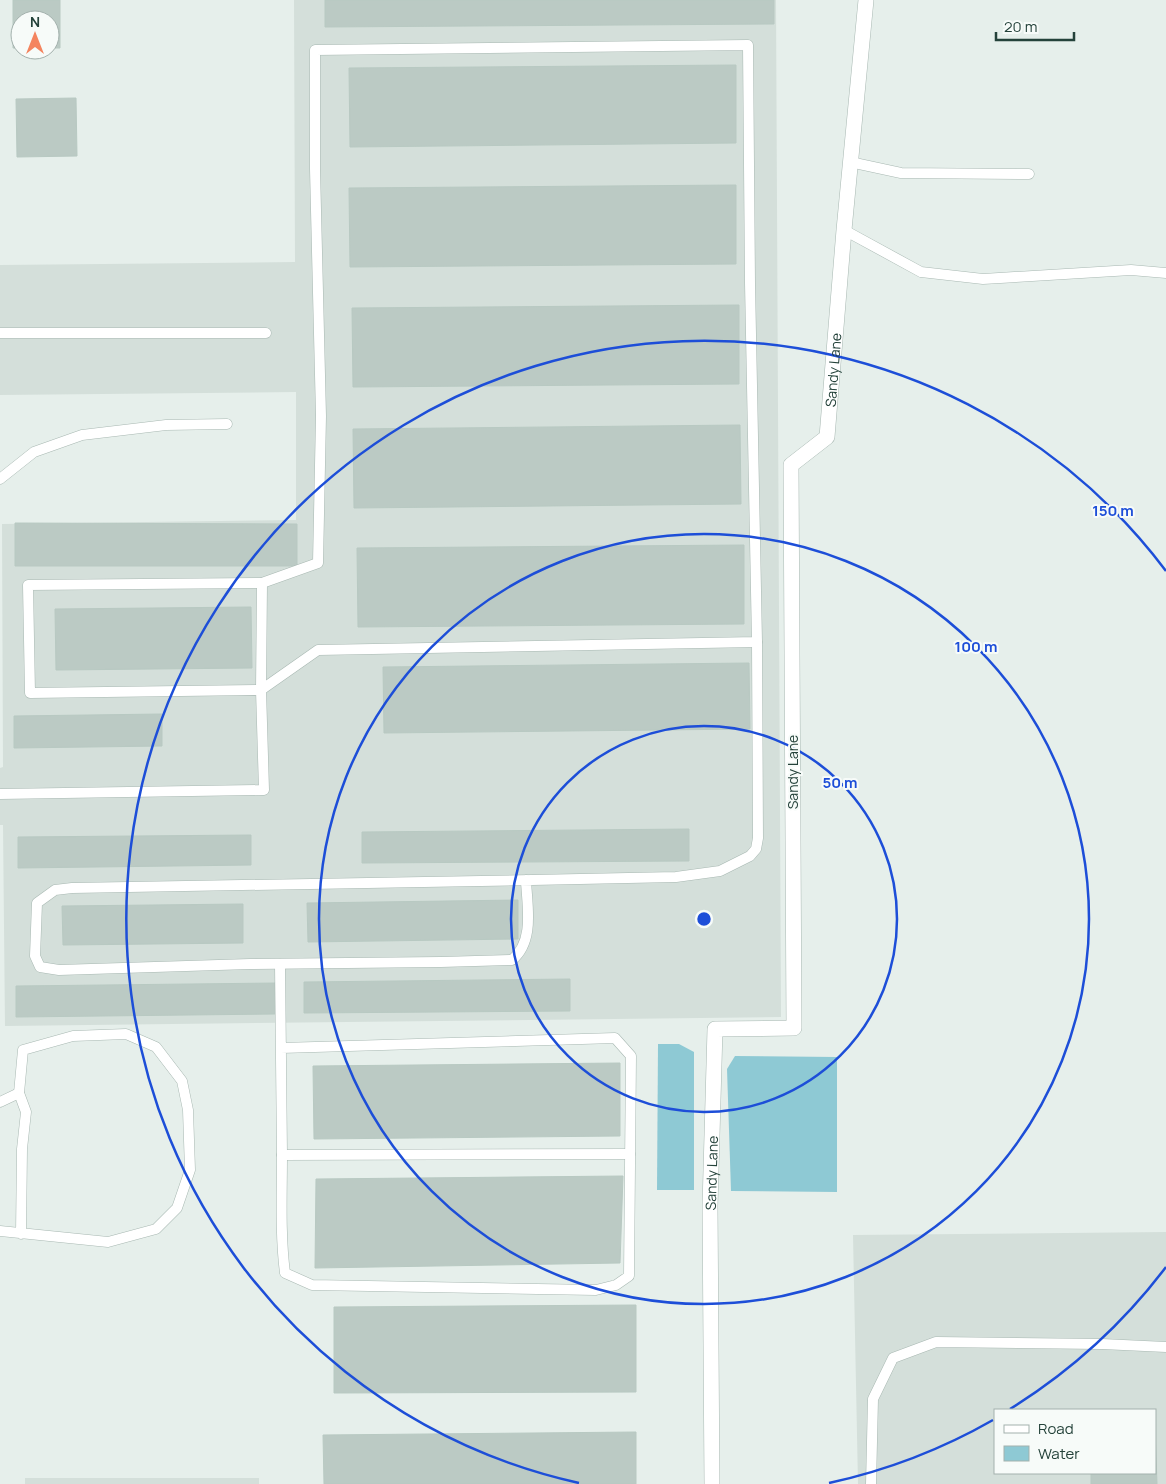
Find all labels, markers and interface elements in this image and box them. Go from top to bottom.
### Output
north arrow [10,10,60,60]
scale bar [996,10,1074,42]
text: N [30,12,40,31]
text: 20 m [1004,16,1037,37]
street label: Sandy Lane [820,332,845,408]
text: 150 m [1092,500,1134,521]
text: 100 m [955,636,997,657]
street label: Sandy Lane [783,735,802,809]
text: 50 m [822,772,858,793]
centre of rings [695,910,713,928]
street label: Sandy Lane [700,1135,721,1211]
legend [994,1409,1156,1474]
text: Road [1038,1418,1074,1439]
text: Water [1038,1443,1080,1464]

